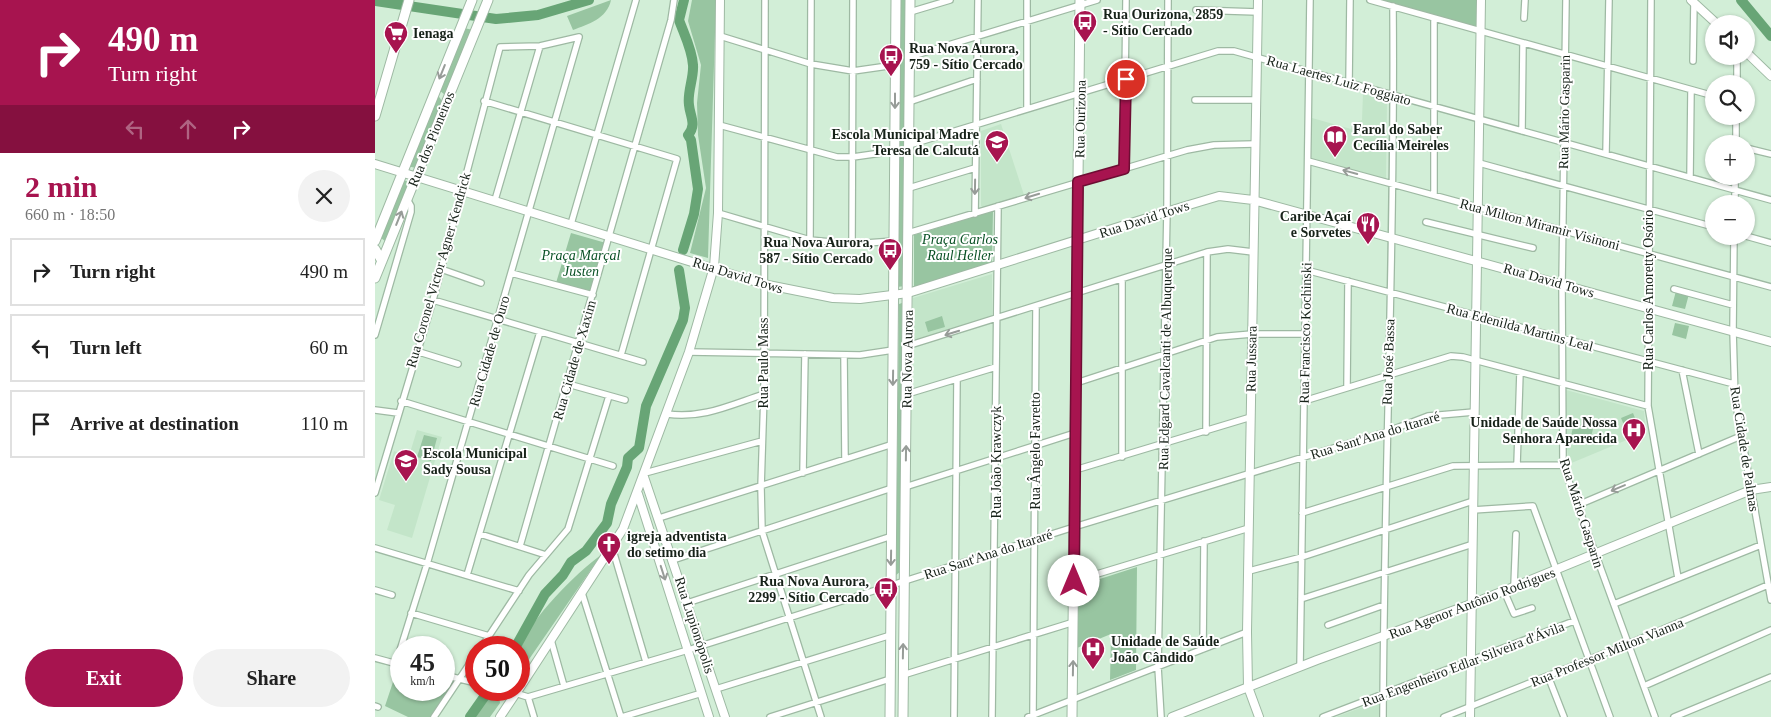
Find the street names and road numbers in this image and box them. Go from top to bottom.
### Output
street label: Rua Laertes Luiz Foggiato [1265,53,1413,108]
street label: Rua Mário Gasparin [1556,55,1573,169]
street label: Rua Ourizona [1072,79,1089,158]
street label: Rua dos Pioneiros [405,89,458,189]
street label: Rua Coronel Victor Agner Kendrick [403,171,474,370]
street label: Rua Milton Miramir Visinoni [1458,196,1622,253]
street label: Rua David Tows [1097,198,1191,241]
street label: Rua Carlos Amoretty Osório [1641,210,1656,370]
street label: Rua Edgard Cavalcanti de Albuquerque [1156,248,1175,470]
street label: Rua David Tows [691,255,785,296]
street label: Rua David Tows [1502,260,1596,301]
street label: Rua Francisco Kochinski [1297,262,1314,404]
street label: Rua Cidade de Ouro [466,294,512,408]
street label: Rua Cidade de Xaxim [550,298,599,422]
street label: Rua Edenilda Martins Leal [1445,301,1595,354]
street label: Rua Nova Aurora [899,309,916,409]
street label: Rua Paulo Mass [756,318,771,409]
street label: Rua José Bassa [1379,318,1398,405]
street label: Rua Jussara [1243,325,1260,392]
street label: Rua Cidade de Palmas [1727,385,1762,513]
street label: Rua Ângelo Favretto [1027,392,1043,510]
street label: Rua João Krawczyk [989,406,1004,518]
street label: Rua Sant'Ana do Itararé [1309,409,1442,462]
street label: Rua Mário Gasparin [1557,456,1606,570]
street label: Rua Sant'Ana do Itararé [922,527,1054,582]
street label: Rua Agenor Antônio Rodrigues [1387,565,1557,642]
street label: Rua Lupionópolis [672,575,717,675]
street label: Rua Professor Milton Vianna [1529,615,1686,690]
street label: Rua Engenheiro Edlar Silveira d'Ávila [1360,618,1567,710]

